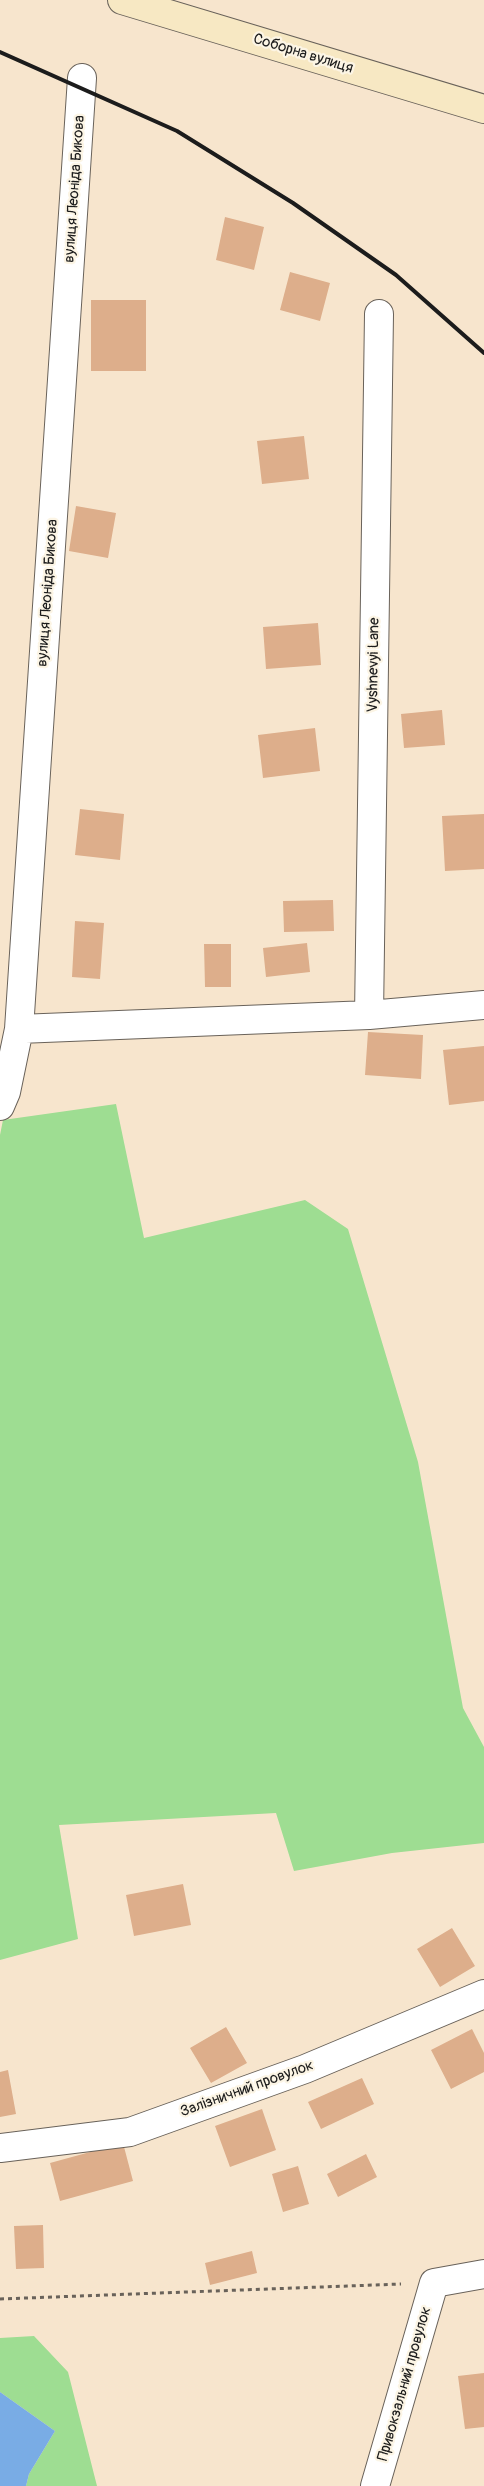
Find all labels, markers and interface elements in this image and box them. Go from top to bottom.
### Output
street label: Соборна вулиця [251,30,355,78]
street label: вулиця Леоніда Бикова [61,115,89,263]
street label: вулиця Леоніда Бикова [34,519,62,667]
street label: Vyshnevyi Lane [364,617,384,713]
street label: Залізничний провулок [178,2057,316,2121]
street label: Привокзальний провулок [374,2305,436,2463]

